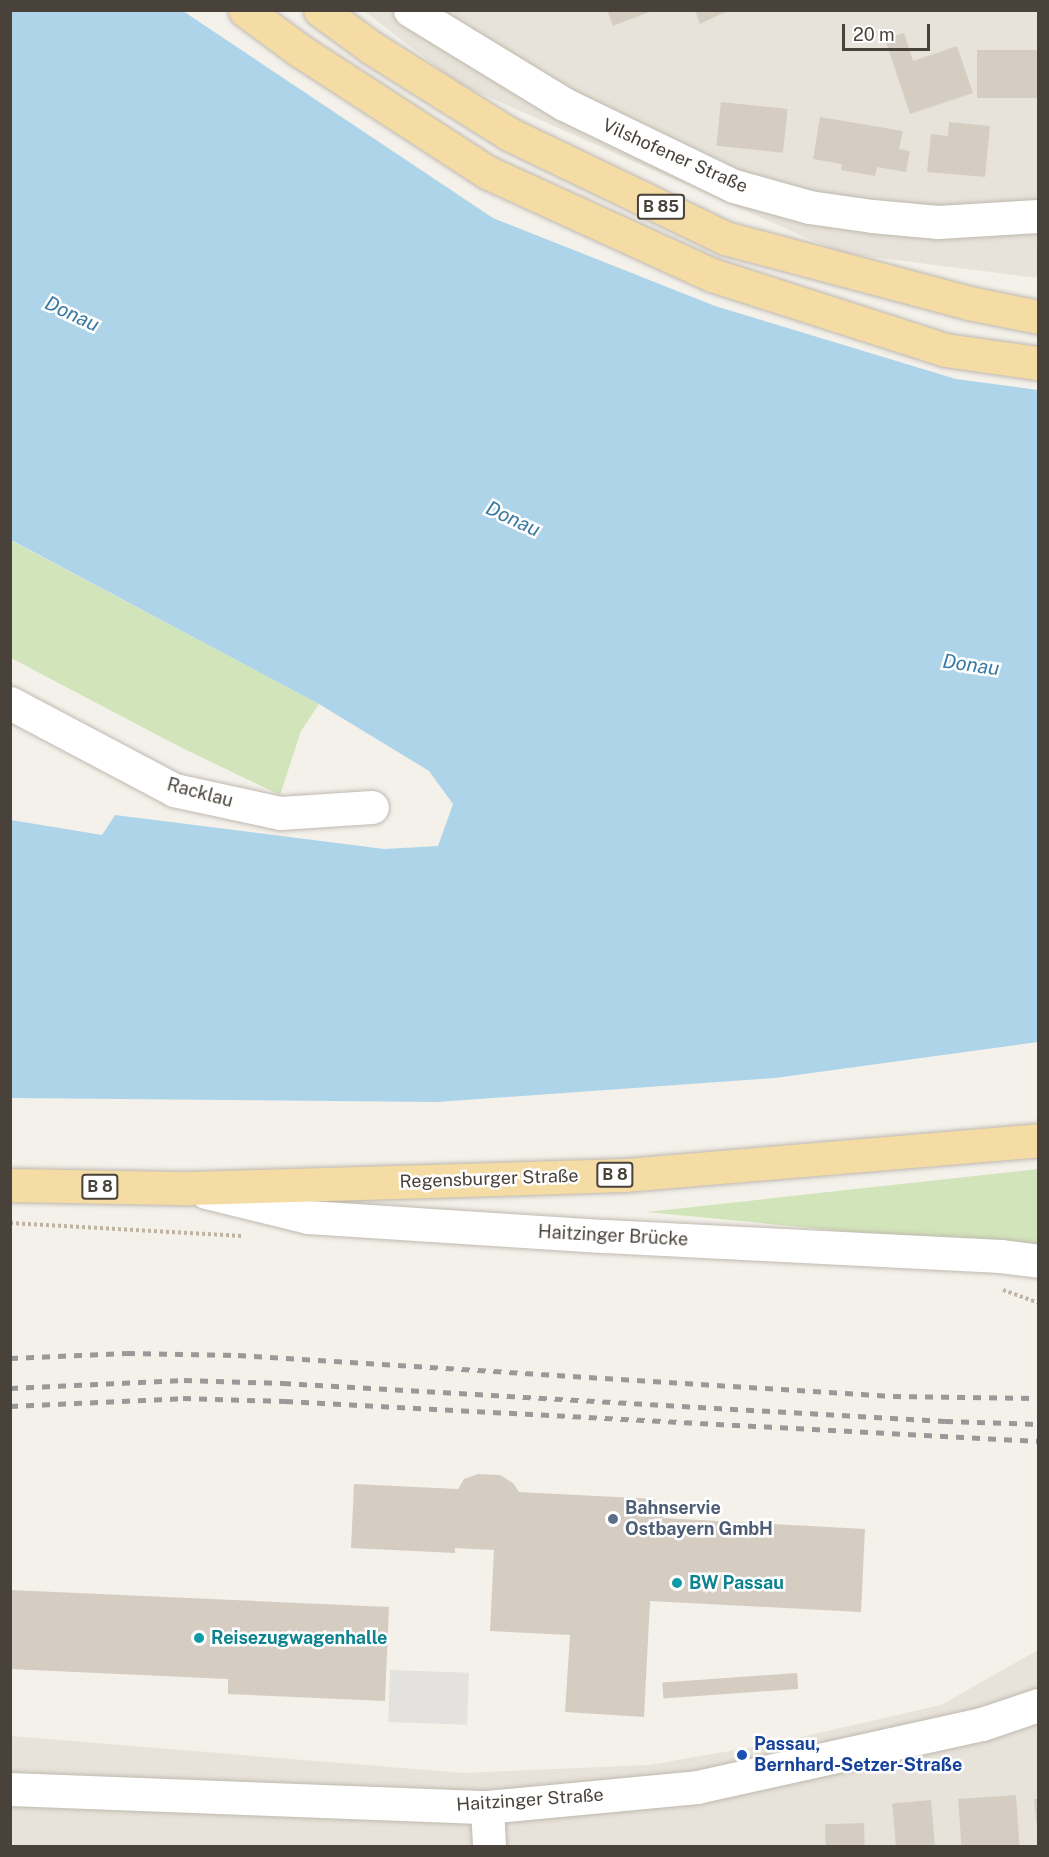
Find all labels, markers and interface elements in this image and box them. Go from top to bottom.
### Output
scale bar [845,12,934,50]
text: 20 m [853,24,895,45]
street label: Vilshofener Straße [599,114,751,198]
road number: B 85 [636,194,686,220]
water label: Donau [41,291,103,337]
water label: Donau [482,496,544,542]
water label: Donau [941,649,1001,681]
street label: Racklau [165,774,235,812]
road number: B 8 [596,1162,634,1188]
street label: Regensburger Straße [399,1165,579,1193]
road number: B 8 [80,1174,120,1200]
street label: Haitzinger Brücke [537,1221,689,1251]
place label: Bahnservie Ostbayern GmbH [625,1498,773,1540]
marker: Bahnservie Ostbayern GmbH [606,1512,620,1526]
place label: BW Passau [689,1572,784,1594]
marker: BW Passau [670,1576,684,1590]
place label: Reisezugwagenhalle [211,1627,387,1649]
marker: Reisezugwagenhalle [192,1631,206,1645]
place label: Passau, Bernhard-Setzer-Straße [754,1734,962,1776]
marker: Passau, Bernhard-Setzer-Straße [735,1748,749,1762]
street label: Haitzinger Straße [456,1784,604,1816]

